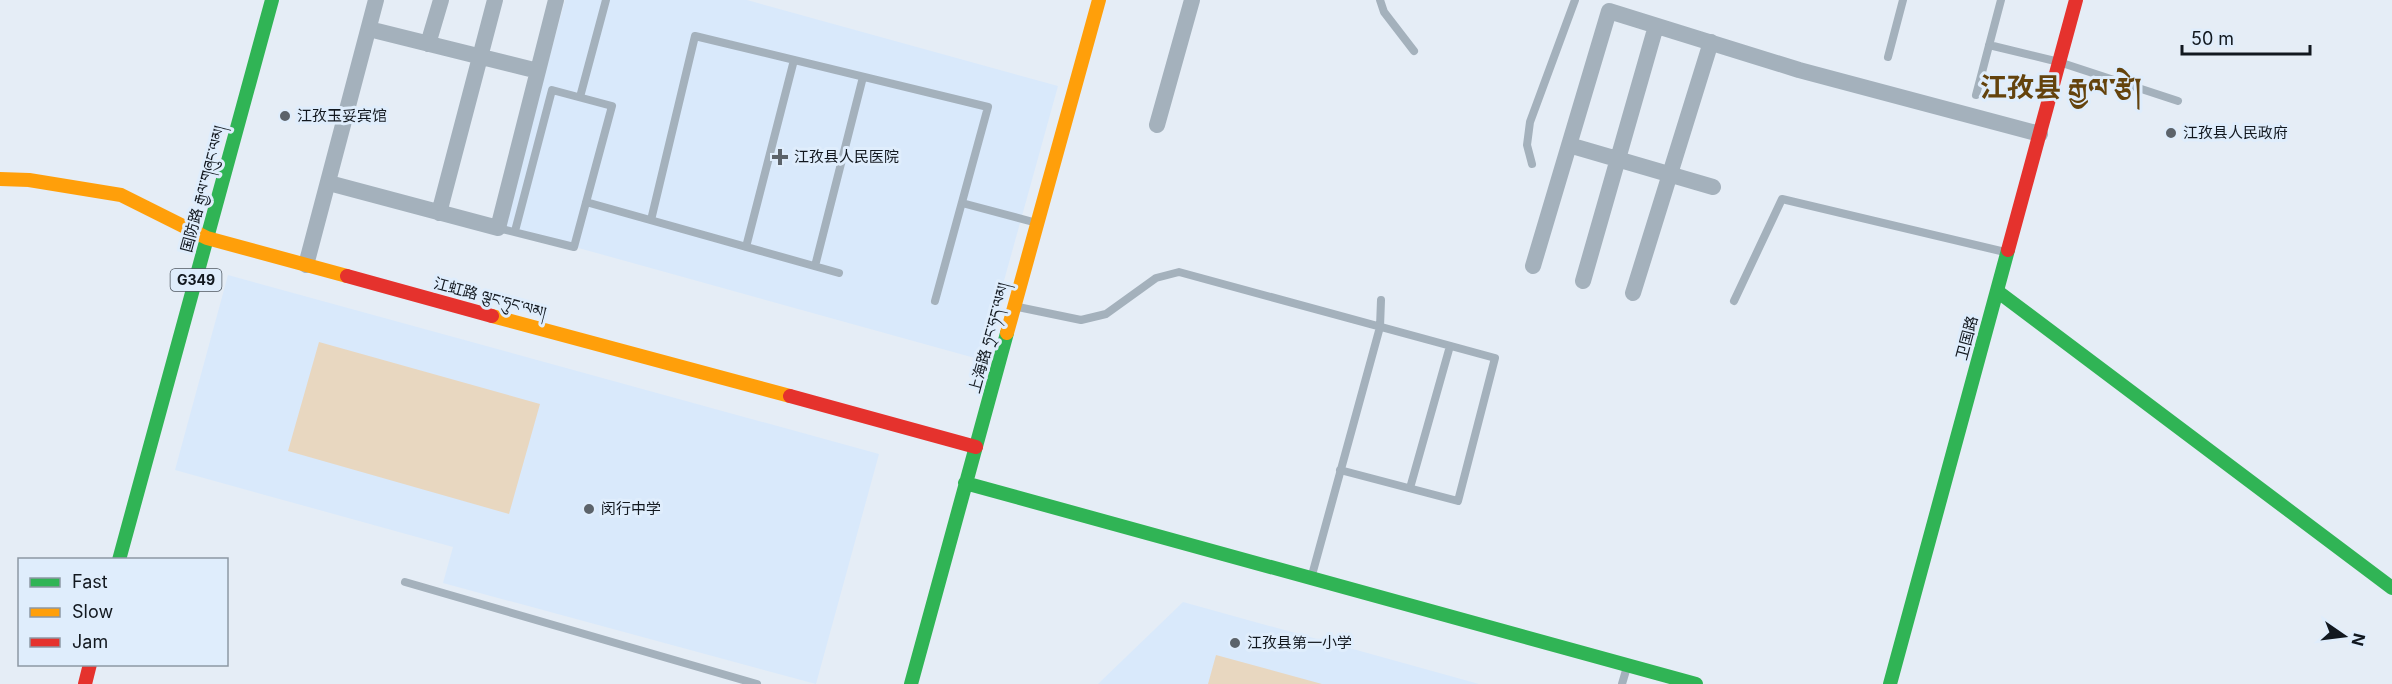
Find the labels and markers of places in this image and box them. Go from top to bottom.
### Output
place label: 江孜玉妥宾馆 [297,106,387,125]
marker: 江孜玉妥宾馆 [278,109,292,123]
place label: 江孜县人民政府 [2183,123,2288,142]
marker: 江孜县人民政府 [2164,126,2178,140]
place label: 江孜县人民医院 [794,147,899,166]
marker: 江孜县人民医院 [771,148,789,166]
place label: 闵行中学 [601,499,661,518]
marker: 闵行中学 [582,502,596,516]
place label: 江孜县第一小学 [1247,633,1352,652]
marker: 江孜县第一小学 [1228,636,1242,650]

